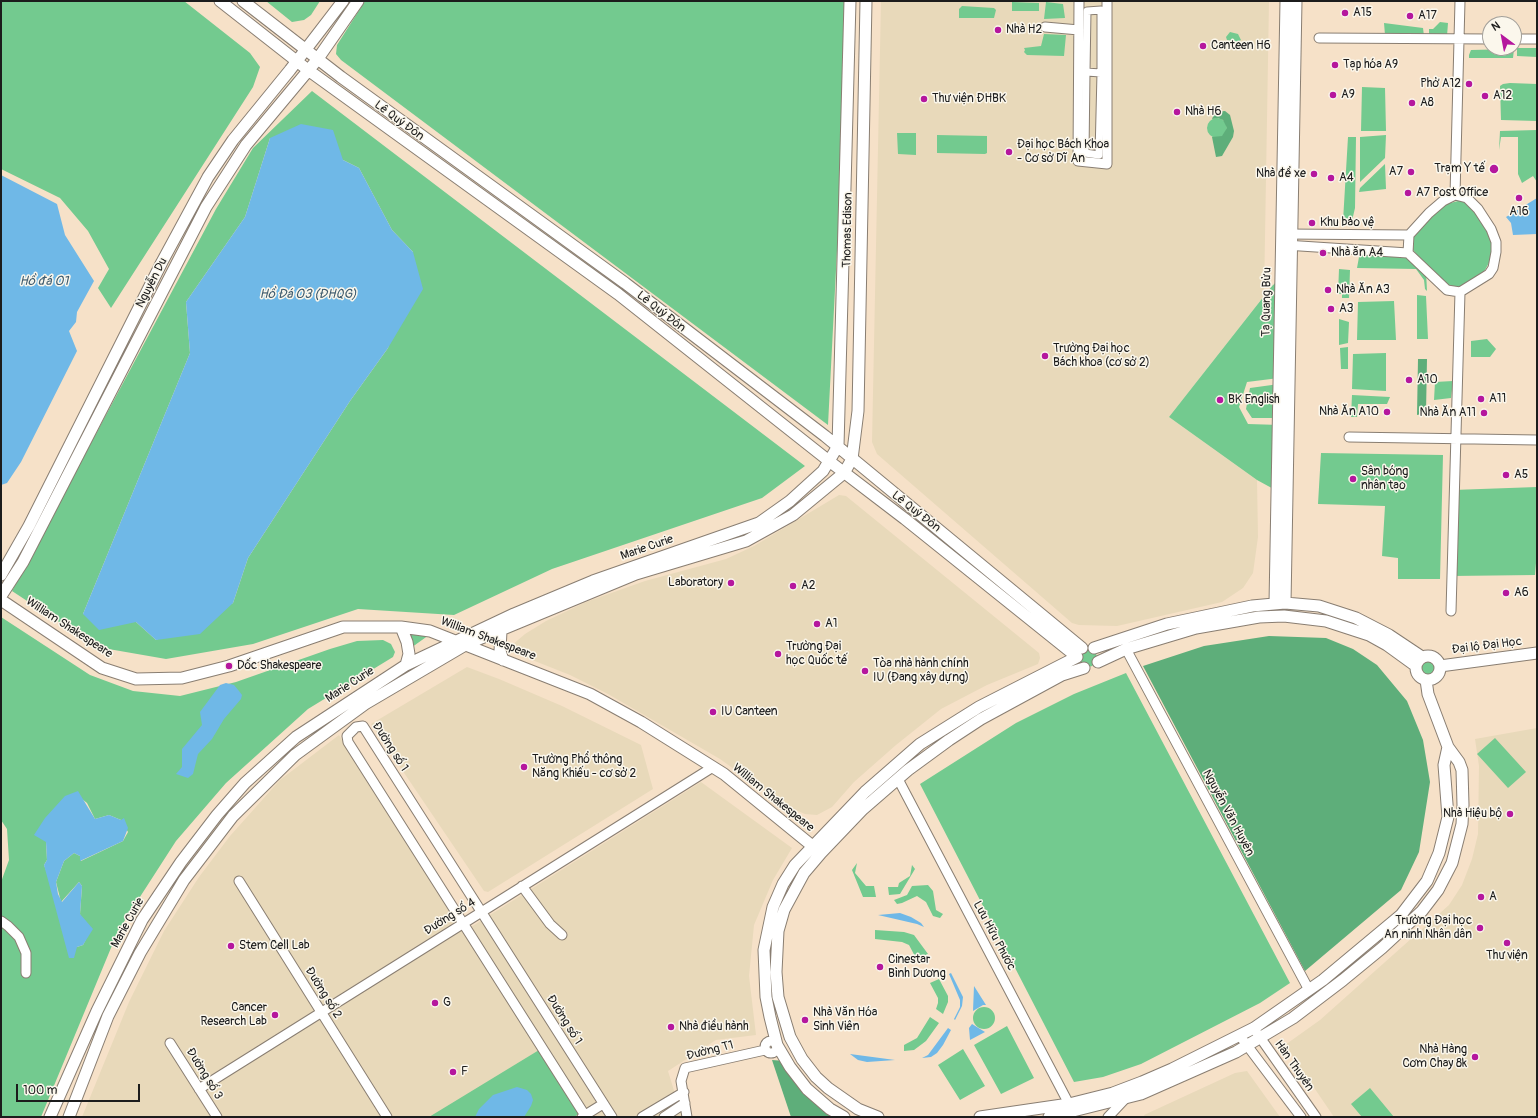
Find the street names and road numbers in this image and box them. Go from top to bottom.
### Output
street label: Lê Quý Đôn [371,98,427,144]
street label: Thomas Edison [840,192,856,268]
street label: Nguyễn Du [133,256,171,310]
street label: Tạ Quang Bửu [1259,267,1275,337]
street label: Lê Quý Đôn [634,288,688,336]
street label: Lê Quý Đôn [889,488,943,536]
street label: Marie Curie [619,532,675,564]
street label: William Shakespeare [23,595,115,661]
street label: William Shakespeare [438,614,538,664]
street label: Đại lộ Đại Học [1451,635,1523,657]
street label: Marie Curie [323,664,377,706]
street label: Đường số 1 [369,720,411,774]
street label: William Shakespeare [729,761,817,835]
street label: Nguyễn Văn Huyên [1199,767,1257,859]
street label: Marie Curie [108,895,148,951]
street label: Đường số 4 [422,896,478,938]
street label: Lưu Hữu Phước [970,899,1018,973]
street label: Đường số 2 [302,965,344,1021]
street label: Đường số 1 [543,993,585,1047]
street label: Đường T1 [685,1038,735,1064]
street label: Hàn Thuyên [1271,1038,1317,1094]
street label: Đường số 3 [183,1046,225,1102]

